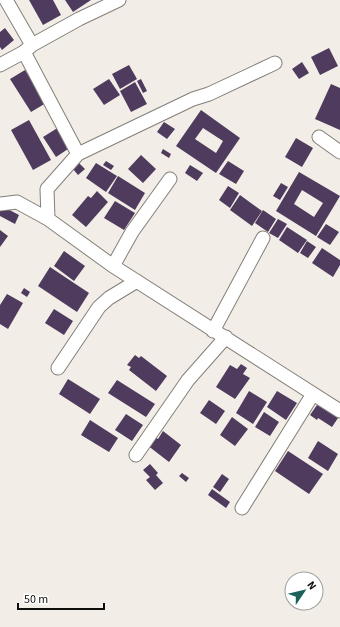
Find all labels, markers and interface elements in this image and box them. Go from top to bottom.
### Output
north arrow [284,571,324,611]
text: N [304,578,320,593]
scale bar [18,585,104,611]
text: 50 m [24,591,48,608]

